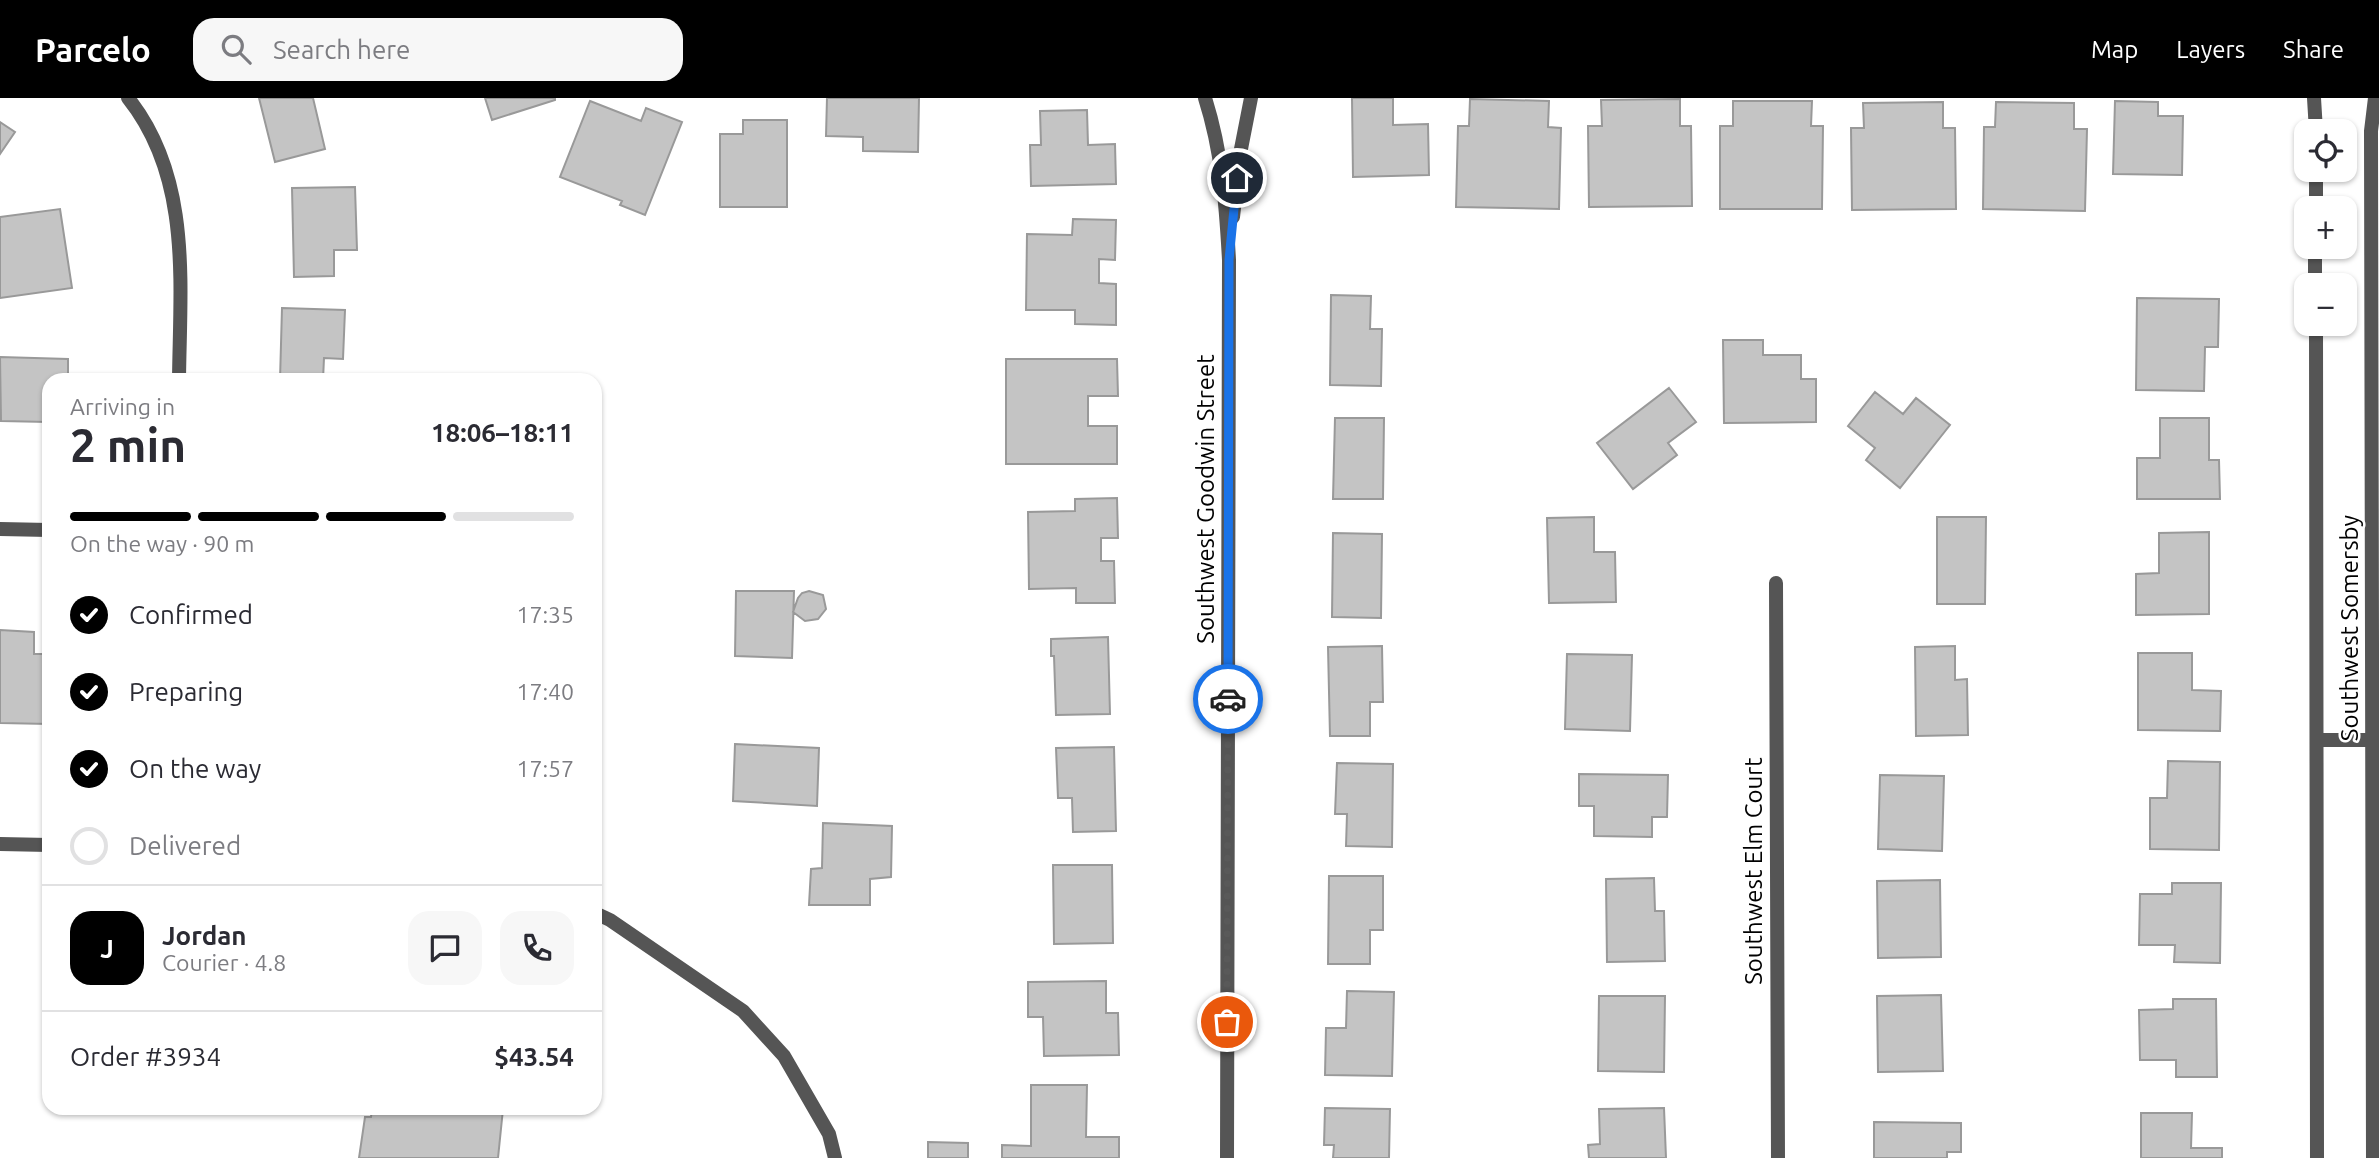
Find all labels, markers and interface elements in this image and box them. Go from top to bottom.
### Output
search box [193,18,683,81]
icon: search [217,30,255,68]
text: Parcelo [35,31,151,68]
text: Search here [273,35,410,64]
text: Map [2091,36,2138,63]
text: Layers [2176,36,2245,63]
text: Share [2283,36,2344,63]
map controls [2294,119,2357,336]
button: locate [2294,119,2357,182]
pin [1207,148,1267,208]
icon: home [1218,159,1256,197]
button: + [2294,196,2357,259]
button: − [2294,273,2357,336]
street label: Southwest Goodwin Street [1192,354,1219,644]
text: Arriving in [70,394,175,419]
text: 18:06–18:11 [431,418,574,447]
text: 2 min [70,419,186,471]
street label: Southwest Somersby [2336,514,2363,741]
text: On the way · 90 m [70,531,254,556]
icon: check [70,596,108,634]
text: Confirmed [129,600,253,629]
text: 17:35 [516,602,574,627]
courier [1193,664,1263,734]
icon: check [70,673,108,711]
text: Preparing [129,677,243,706]
text: 17:40 [516,679,574,704]
icon: car [1209,680,1247,718]
icon: check [70,750,108,788]
text: On the way [129,754,261,783]
text: 17:57 [516,756,574,781]
street label: Southwest Elm Court [1740,757,1767,985]
text: Delivered [129,831,241,860]
button: chat [408,911,482,985]
button: phone [500,911,574,985]
text: Jordan [162,921,247,950]
text: J [100,934,114,963]
text: Courier · 4.8 [162,950,286,975]
pin [1197,992,1257,1052]
icon: bag [1208,1003,1246,1041]
text: Order #3934 [70,1042,221,1071]
text: $43.54 [494,1042,574,1071]

